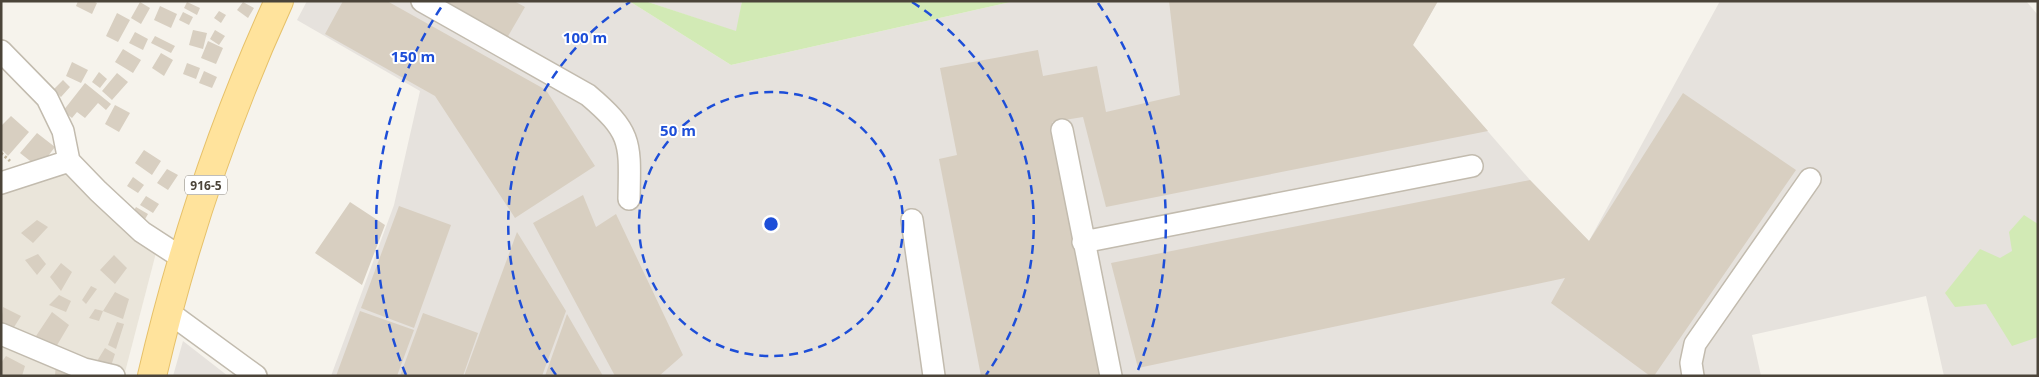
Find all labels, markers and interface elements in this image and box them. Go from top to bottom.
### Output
text: 100 m [563,27,607,47]
text: 150 m [391,46,435,66]
text: 50 m [660,120,696,140]
road number: 916-5 [185,176,227,194]
centre of rings [762,215,780,233]

